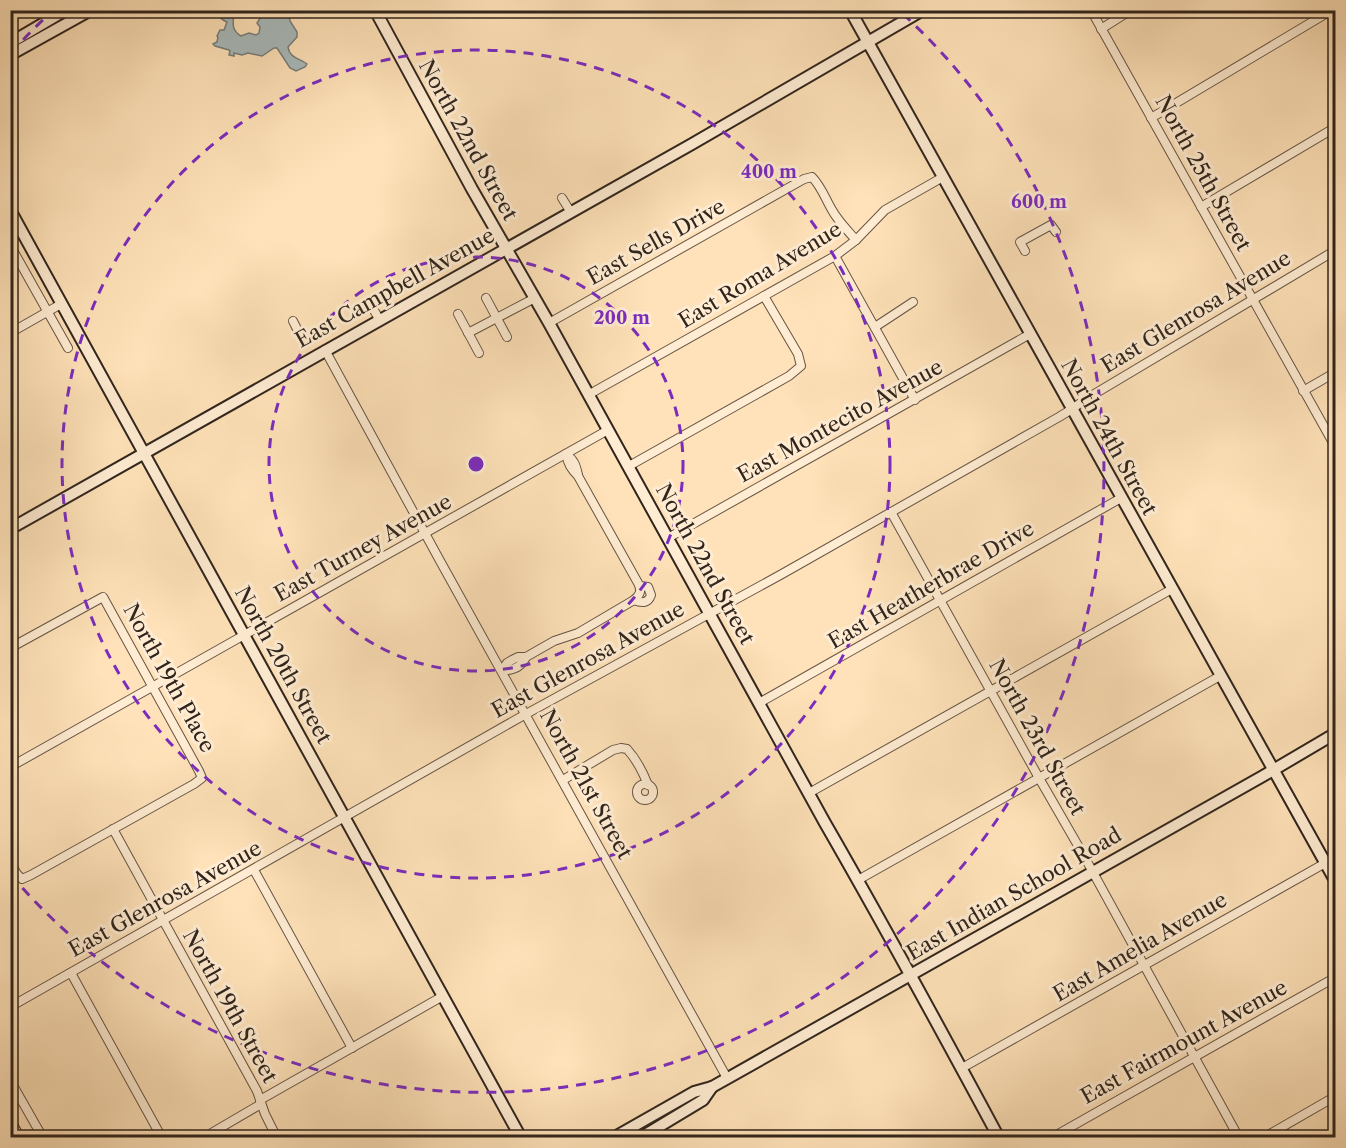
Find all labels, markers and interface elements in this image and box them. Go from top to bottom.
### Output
street label: North 22nd Street [414,55,523,225]
street label: North 25th Street [1150,91,1257,255]
text: 400 m [741,161,797,183]
text: 600 m [1011,191,1067,213]
street label: East Sells Drive [582,193,729,290]
street label: East Roma Avenue [674,216,846,333]
street label: East Campbell Avenue [291,222,499,353]
street label: East Glenrosa Avenue [1097,245,1295,378]
text: 200 m [594,307,650,329]
street label: East Montecito Avenue [733,354,947,487]
street label: North 24th Street [1056,354,1163,520]
centre of rings [466,454,486,474]
street label: North 22nd Street [651,479,760,649]
street label: East Turney Avenue [270,488,456,607]
street label: East Heatherbrae Drive [823,515,1038,654]
street label: North 20th Street [230,582,337,748]
street label: East Glenrosa Avenue [487,596,688,723]
street label: North 19th Place [118,599,221,756]
street label: North 23rd Street [984,654,1091,820]
street label: North 21st Street [535,705,638,863]
street label: East Indian School Road [902,822,1126,965]
street label: East Glenrosa Avenue [64,835,265,962]
street label: East Amelia Avenue [1048,887,1231,1007]
street label: North 19th Street [178,925,283,1087]
street label: East Fairmount Avenue [1076,974,1291,1109]

